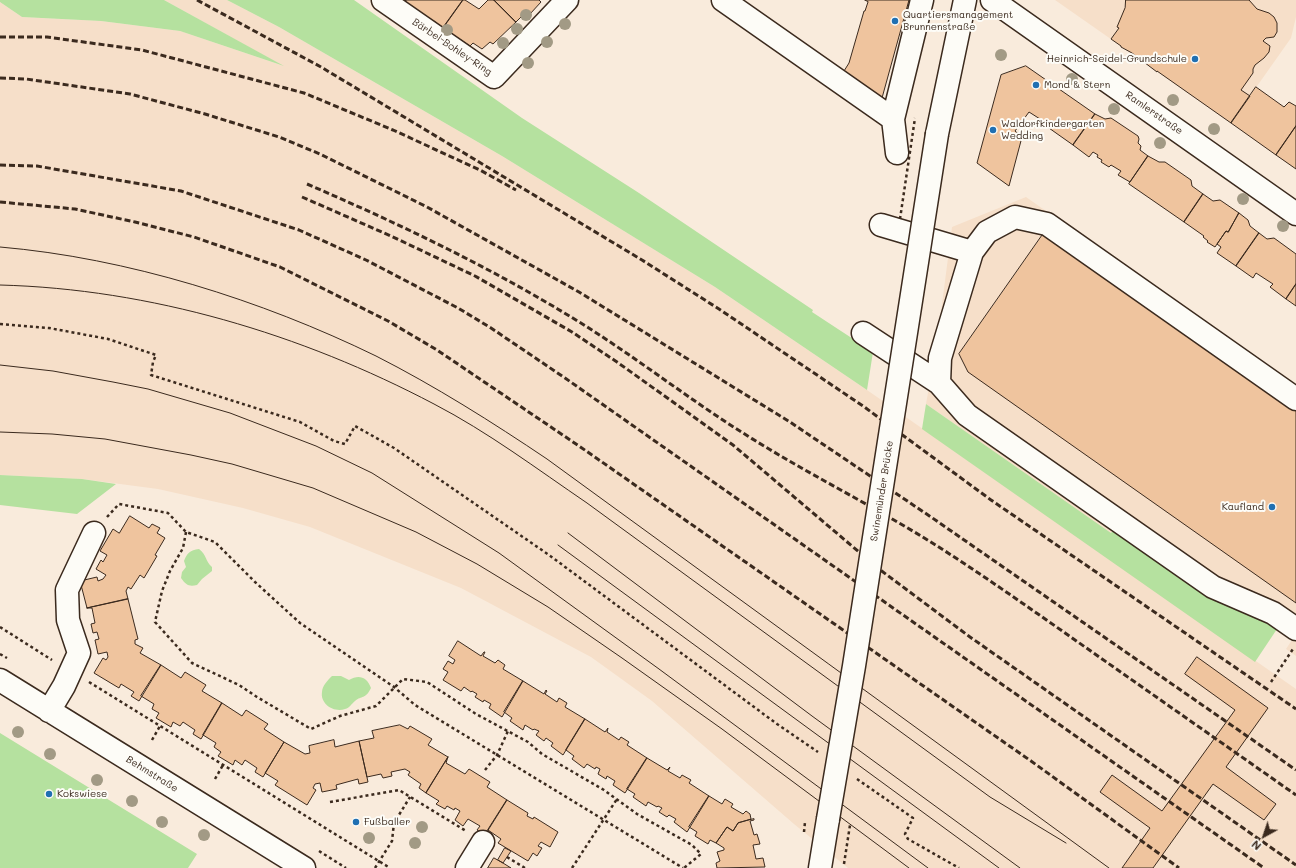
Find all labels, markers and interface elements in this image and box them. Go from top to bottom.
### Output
place label: Quartiersmanagement Brunnenstraße [903,9,1013,32]
street label: Bärbel-Bohley-Ring [410,16,494,78]
marker: Quartiersmanagement Brunnenstraße [890,16,900,26]
place label: Heinrich-Seidel-Grundschule [1047,53,1187,65]
marker: Heinrich-Seidel-Grundschule [1190,54,1200,64]
place label: Mond & Stern [1044,79,1110,91]
marker: Mond & Stern [1031,80,1041,90]
street label: Ramlerstraße [1123,89,1185,137]
place label: Waldorfkindergarten Wedding [1001,118,1104,142]
marker: Waldorfkindergarten Wedding [988,125,998,135]
street label: Swinemünder Brücke [868,440,896,542]
place label: Kaufland [1222,501,1264,513]
marker: Kaufland [1267,502,1277,512]
street label: Behmstraße [124,753,180,795]
place label: Kokswiese [57,788,107,800]
marker: Kokswiese [44,789,54,799]
place label: Fußballer [364,816,410,828]
north arrow [1244,816,1284,856]
marker: Fußballer [351,817,361,827]
text: N [1248,837,1264,854]

